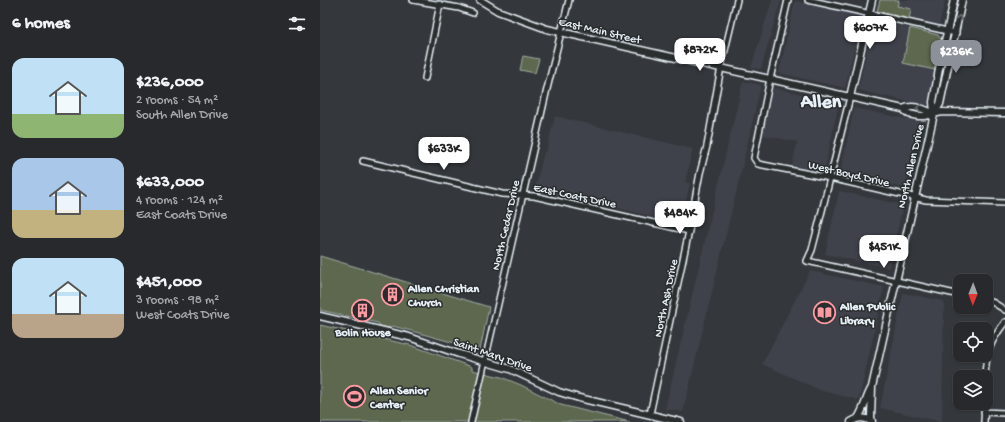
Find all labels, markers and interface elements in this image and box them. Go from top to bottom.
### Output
icon: filters [286,13,308,35]
text: 6 homes [12,14,70,34]
one-way arrow [954,14,963,21]
street label: East Main Street [557,16,643,49]
pin: $607K [842,16,898,50]
text: $607K [853,21,887,36]
pin: $872K [672,38,728,72]
pin: $236K [928,40,984,74]
text: $872K [683,43,717,58]
text: $236K [940,45,972,60]
text: $236,000 [136,73,204,93]
icon: home [44,74,92,122]
district label: Allen [800,92,842,115]
text: 2 rooms · 54 m² [136,93,218,108]
one-way arrow [916,104,922,113]
text: South Allen Drive [136,108,228,123]
street label: North Allen Drive [895,122,929,210]
pin: $633K [416,137,472,171]
text: $633K [427,142,461,157]
street label: West Boyd Drive [807,159,891,191]
text: $633,000 [136,173,204,193]
icon: home [44,174,92,222]
street label: North Cedar Drive [490,178,524,272]
street label: East Coats Drive [532,181,618,213]
text: 4 rooms · 124 m² [136,193,223,208]
pin: $484K [652,201,708,235]
text: $484K [664,206,696,221]
text: East Coats Drive [136,208,227,223]
pin: $451K [856,235,912,269]
text: $451K [868,240,900,255]
street label: North Ash Drive [652,257,682,339]
text: $451,000 [136,273,202,293]
icon: home [44,274,92,322]
north arrow [953,274,993,314]
map controls [953,274,993,410]
building icon: Allen Christian Church [379,282,405,308]
place label: Allen Christian Church [407,283,479,311]
text: 3 rooms · 98 m² [136,293,219,308]
building icon: Bolin House [350,298,376,324]
library icon: Allen Public Library [811,300,837,326]
place label: Allen Public Library [839,301,896,329]
text: West Coats Drive [136,308,229,323]
button: locate [953,322,993,362]
place label: Bolin House [334,327,392,341]
street label: Saint Mary Drive [451,336,534,376]
button: layers [953,370,993,410]
sports icon: Allen Senior Center [342,384,368,410]
place label: Allen Senior Center [369,385,429,413]

